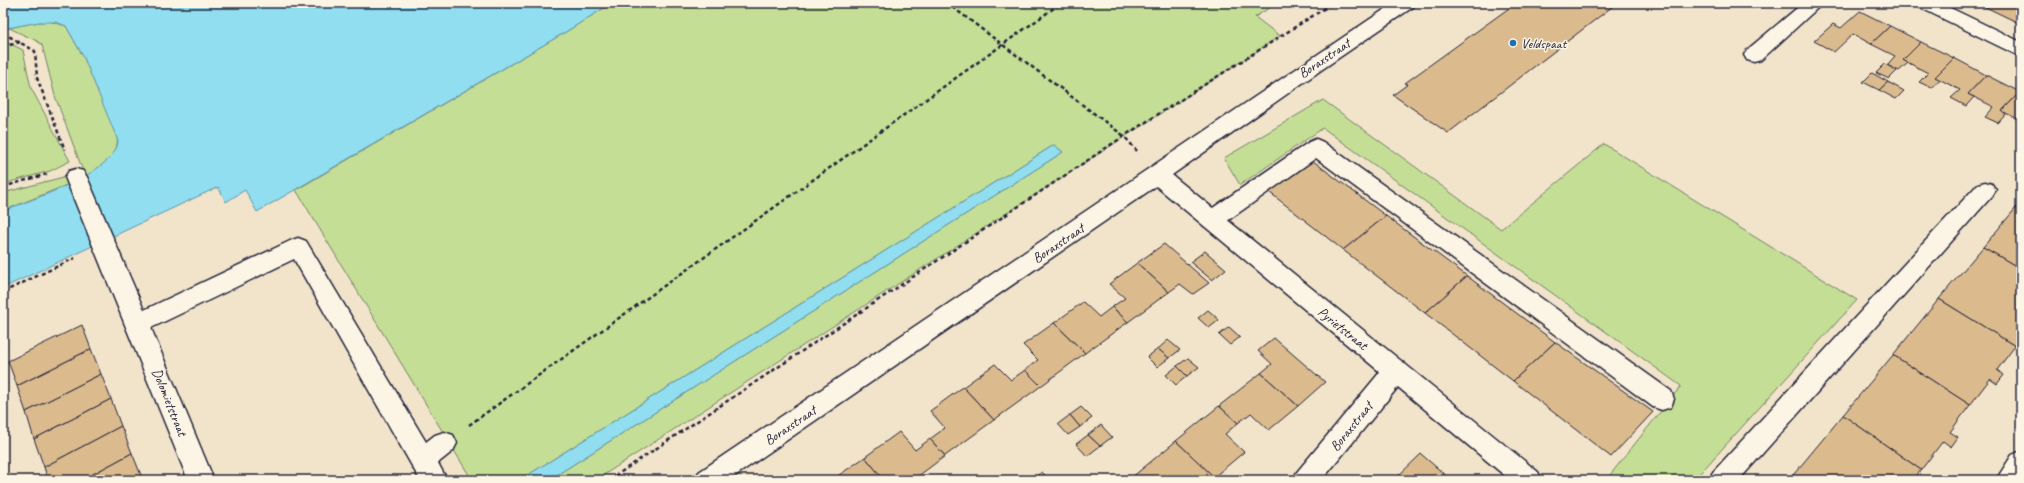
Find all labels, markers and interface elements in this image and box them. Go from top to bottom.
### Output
street label: Boraxstraat [1295,34,1355,82]
place label: Veldspaat [1521,35,1567,52]
marker: Veldspaat [1508,38,1518,48]
street label: Boraxstraat [1029,219,1089,267]
street label: Pyrietstraat [1314,303,1372,354]
street label: Dolomietstraat [148,366,191,440]
street label: Boraxstraat [1326,396,1378,454]
street label: Boraxstraat [761,401,821,449]

